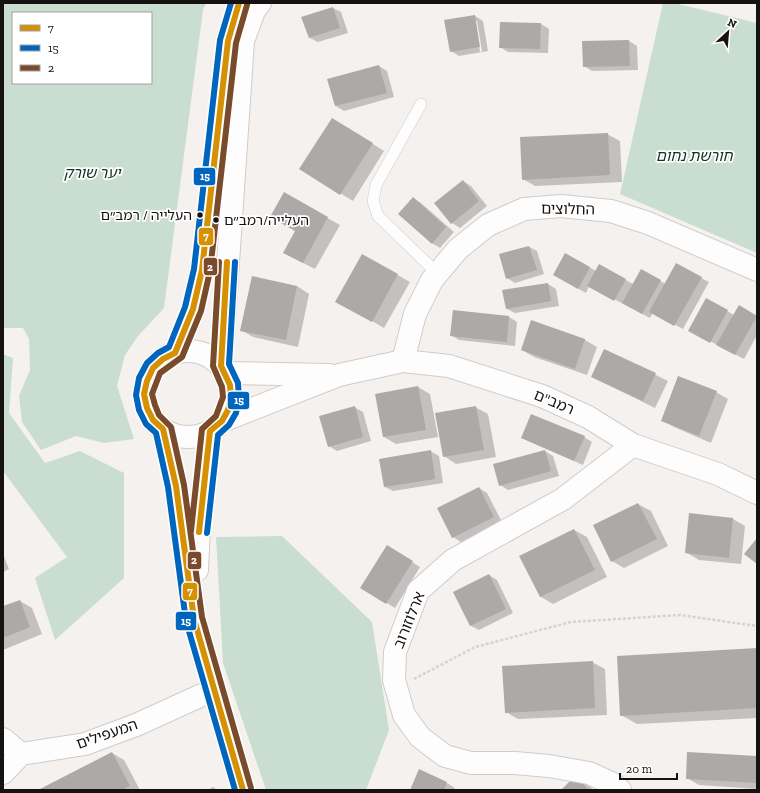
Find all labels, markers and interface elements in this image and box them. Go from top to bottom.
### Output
legend [12,12,152,84]
north arrow [708,12,748,52]
text: N [726,16,739,31]
text: 7 [48,21,54,35]
text: 15 [48,41,59,55]
text: 2 [48,61,54,75]
park label: חורשת נחום [656,147,734,165]
park label: יער שורק [63,164,122,182]
line badge: 15 [193,167,216,186]
text: 15 [200,170,210,183]
street label: החלוצים [541,200,595,218]
place label: העלייה / רמב״ם [101,207,192,224]
marker: העלייה / רמב״ם [195,210,205,220]
place label: העלייה/רמב״ם [224,212,309,229]
marker: העלייה/רמב״ם [211,215,221,225]
line badge: 7 [198,227,214,246]
text: 7 [203,230,209,243]
line badge: 2 [203,257,218,276]
text: 2 [207,261,213,274]
street label: רמב"ם [531,386,577,418]
line badge: 15 [227,391,250,410]
text: 15 [234,394,244,407]
line badge: 2 [187,551,202,570]
text: 2 [191,554,197,567]
line badge: 7 [182,582,198,601]
text: 7 [187,585,193,598]
street label: ארלוזורוב [389,589,429,651]
line badge: 15 [175,611,197,631]
text: 15 [181,615,191,628]
street label: המעפילים [74,715,140,753]
scale bar [620,755,677,781]
text: 20 m [626,762,653,776]

